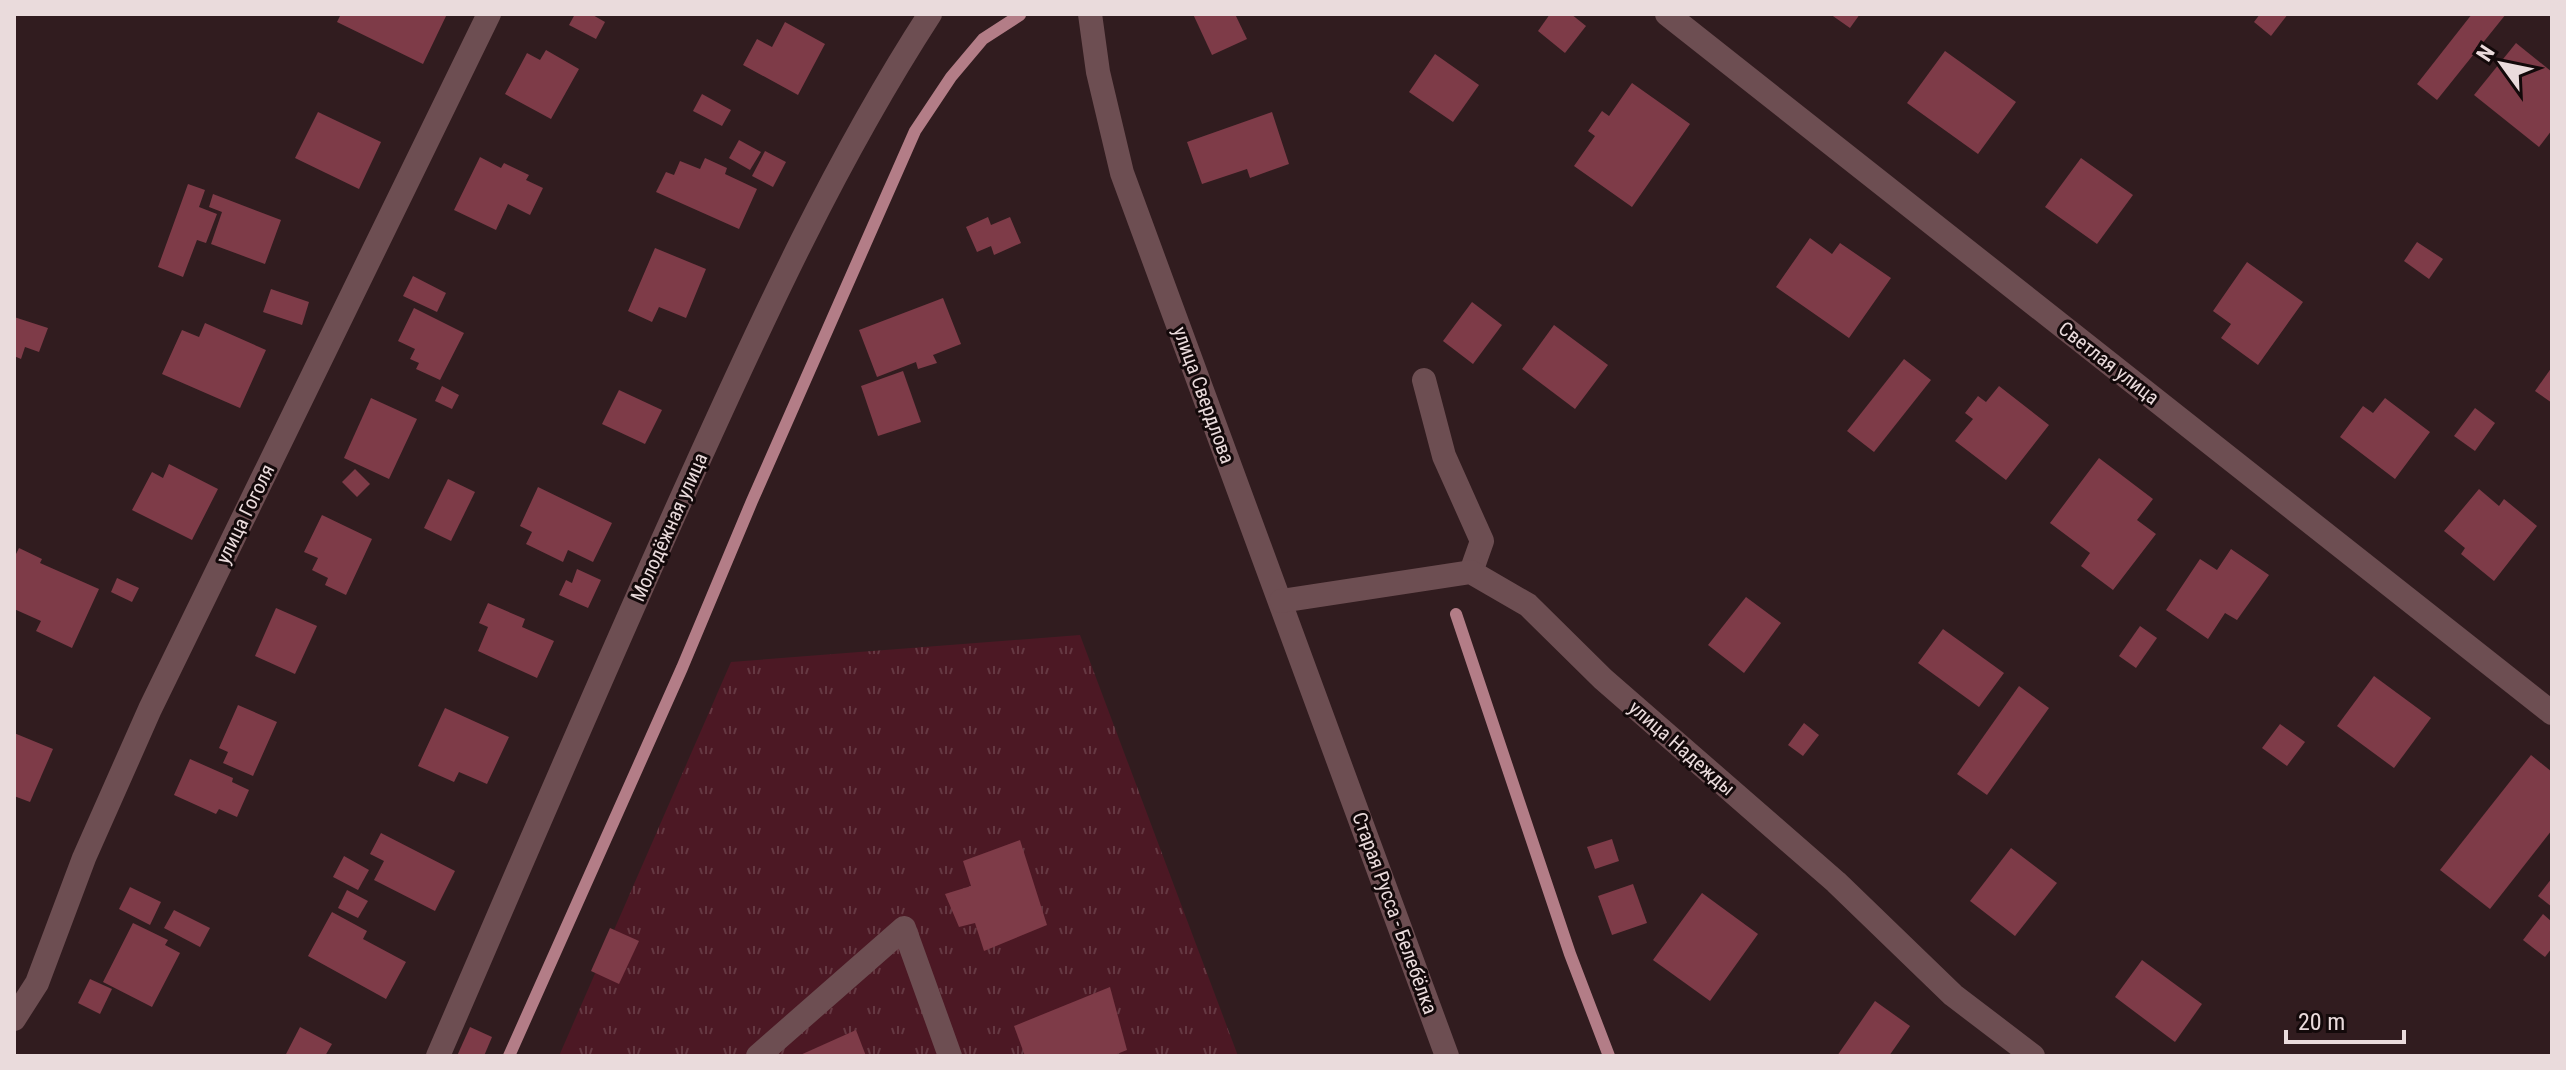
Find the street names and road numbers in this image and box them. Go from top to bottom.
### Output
street label: Светлая улица [2054,316,2164,410]
street label: улица Свердлова [1168,323,1240,467]
street label: Молодёжная улица [625,449,713,605]
street label: улица Гоголя [211,460,279,568]
street label: улица Надежды [1624,695,1740,801]
street label: Старая Русса - Белебёлка [1347,809,1443,1017]

